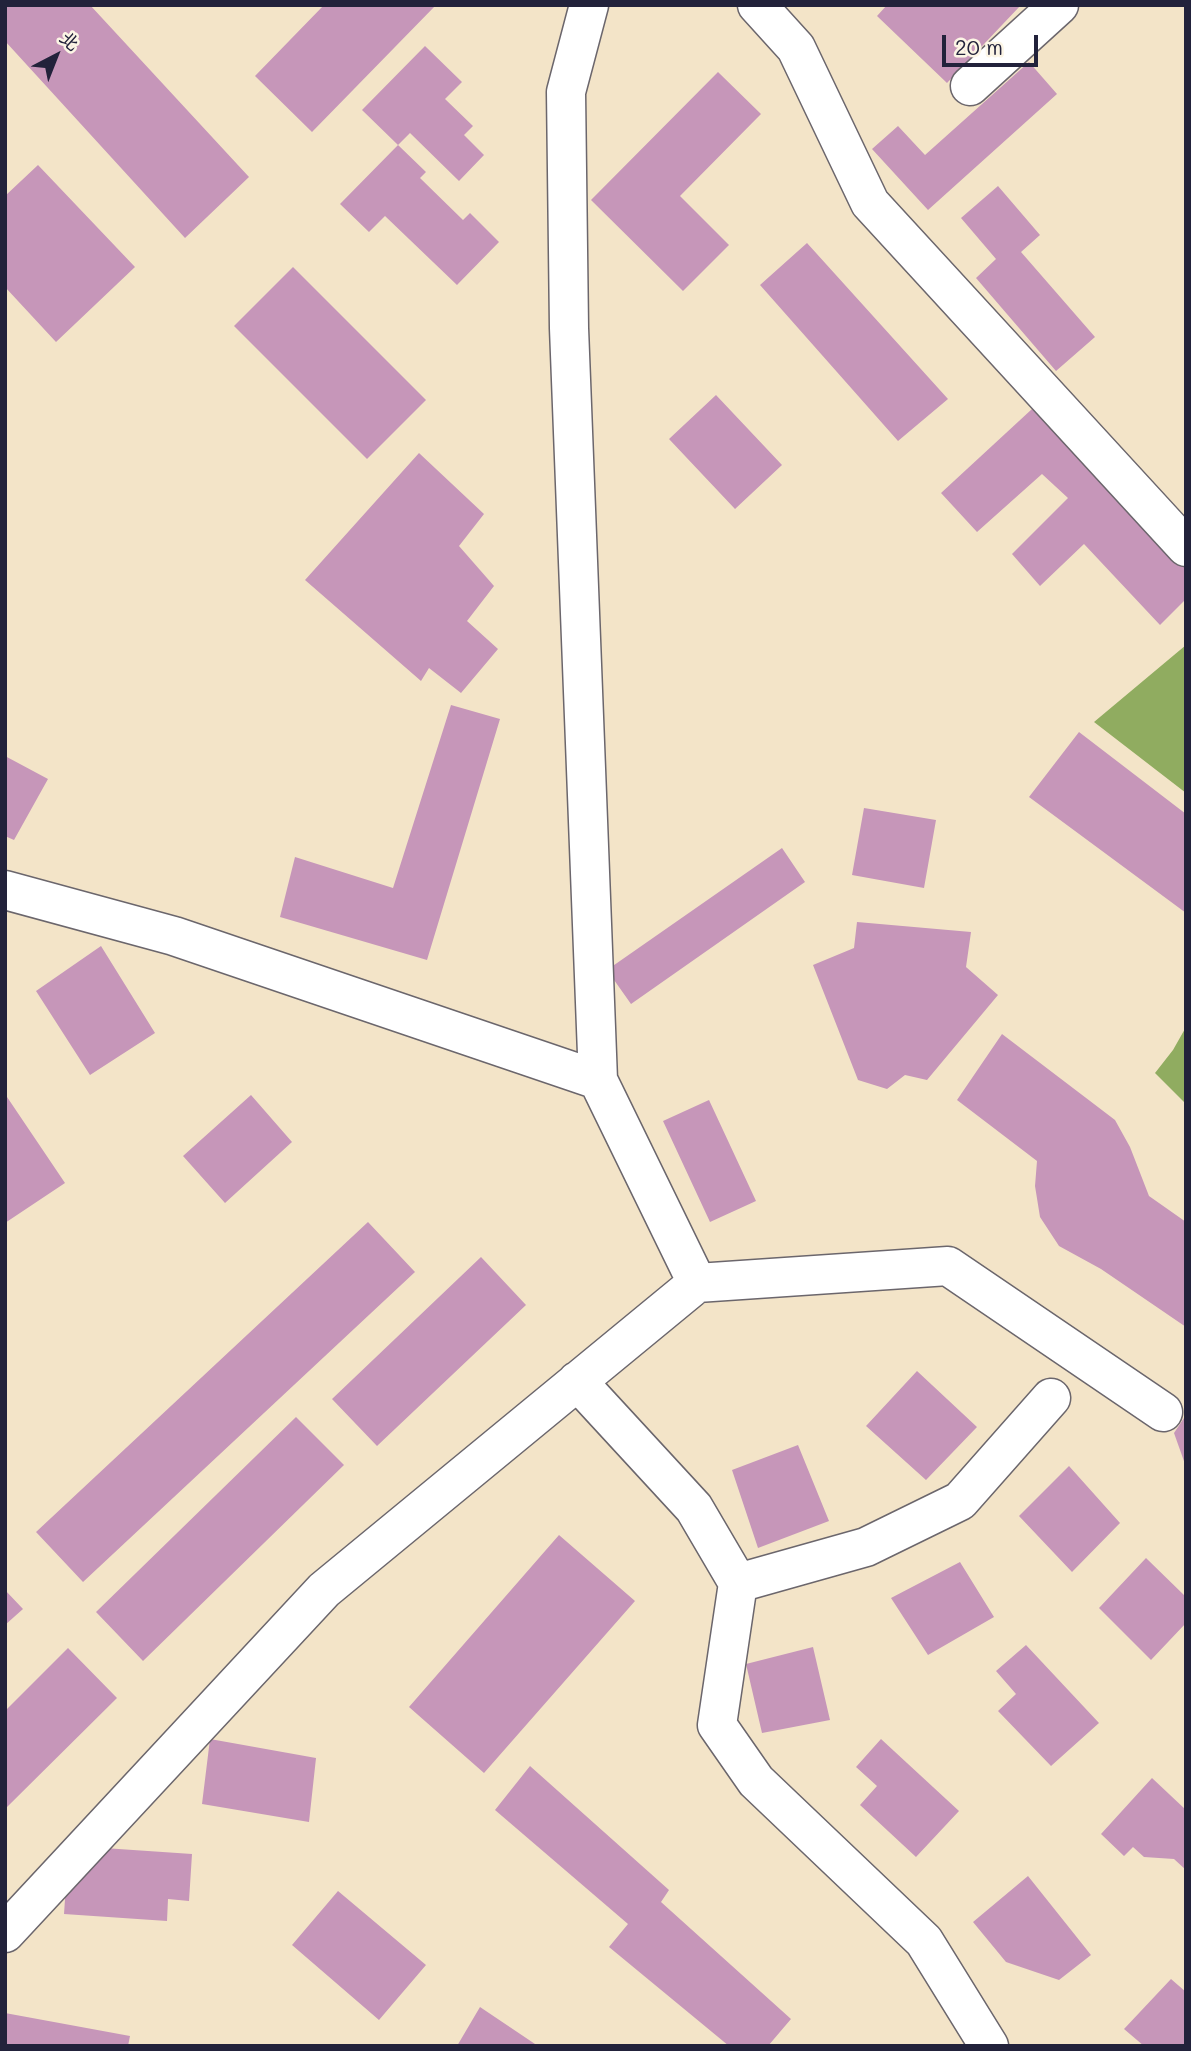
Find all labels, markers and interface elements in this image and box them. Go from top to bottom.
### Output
north arrow [21,21,91,91]
scale bar [946,21,1042,65]
text: 北 [55,24,86,56]
text: 20 m [955,33,1003,60]

